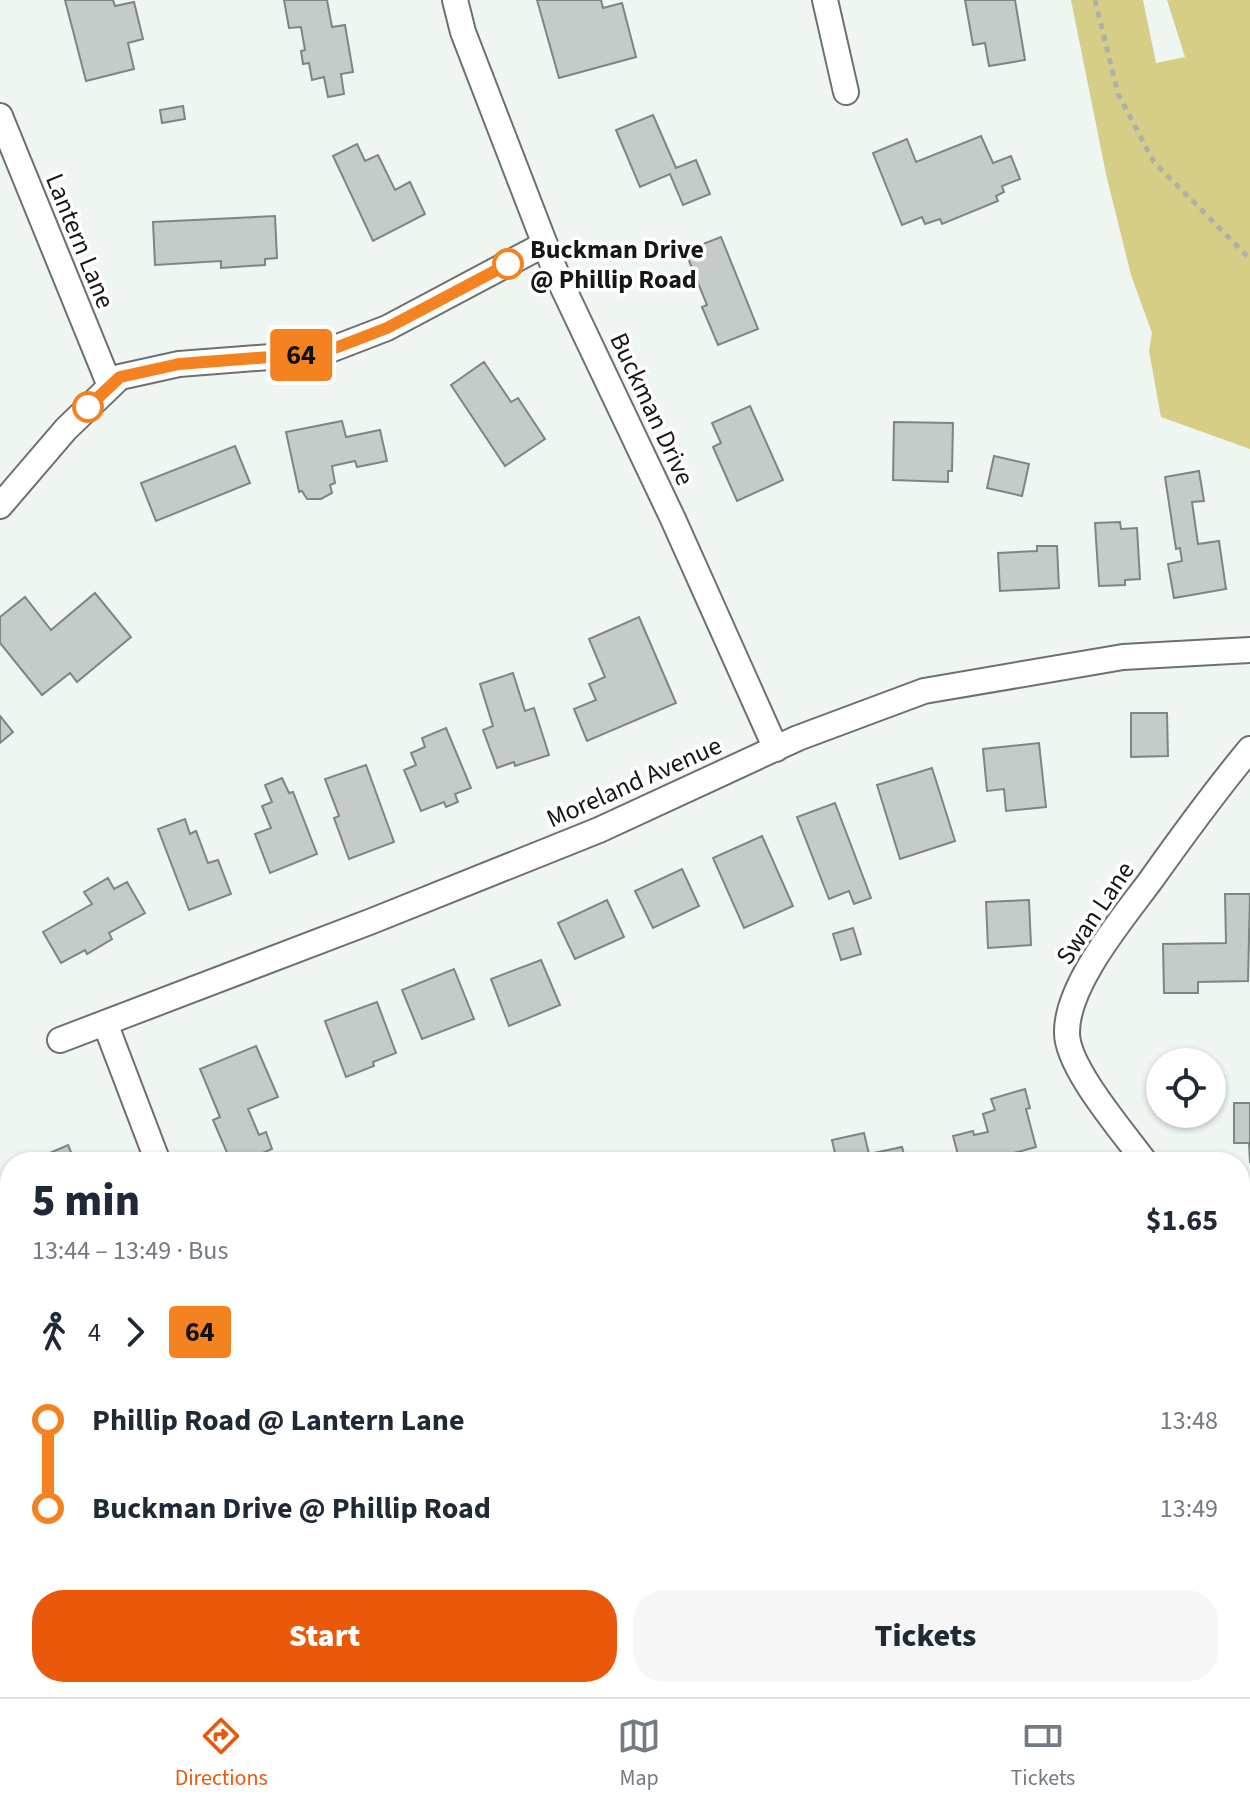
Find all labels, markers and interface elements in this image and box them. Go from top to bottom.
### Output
street label: Lantern Lane [36,168,124,314]
place label: Buckman Drive @ Phillip Road [530,231,704,298]
marker: Buckman Drive @ Phillip Road [493,249,523,279]
street label: Buckman Drive [600,327,704,491]
line badge: 64 [265,329,337,381]
text: 64 [286,335,316,375]
unlabelled marker [73,392,103,422]
street label: Moreland Avenue [540,727,728,837]
street label: Swan Lane [1047,854,1143,972]
map controls [1146,1048,1226,1128]
button: locate [1146,1048,1226,1128]
text: 5 min [32,1170,140,1233]
text: $1.65 [1146,1199,1218,1242]
text: 13:44 – 13:49 · Bus [32,1232,228,1269]
icon: walk [32,1310,76,1354]
icon: forward [113,1310,157,1354]
text: 64 [185,1312,215,1352]
text: 4 [88,1314,101,1351]
text: Phillip Road @ Lantern Lane [92,1399,465,1442]
text: 13:48 [1160,1402,1218,1439]
text: Buckman Drive @ Phillip Road [92,1487,491,1530]
text: 13:49 [1160,1490,1218,1527]
button: Start [32,1590,617,1682]
button: Tickets [633,1590,1218,1682]
tab: Directions [175,1714,268,1794]
tab: Map [617,1714,661,1794]
tab: Tickets [1010,1714,1075,1794]

